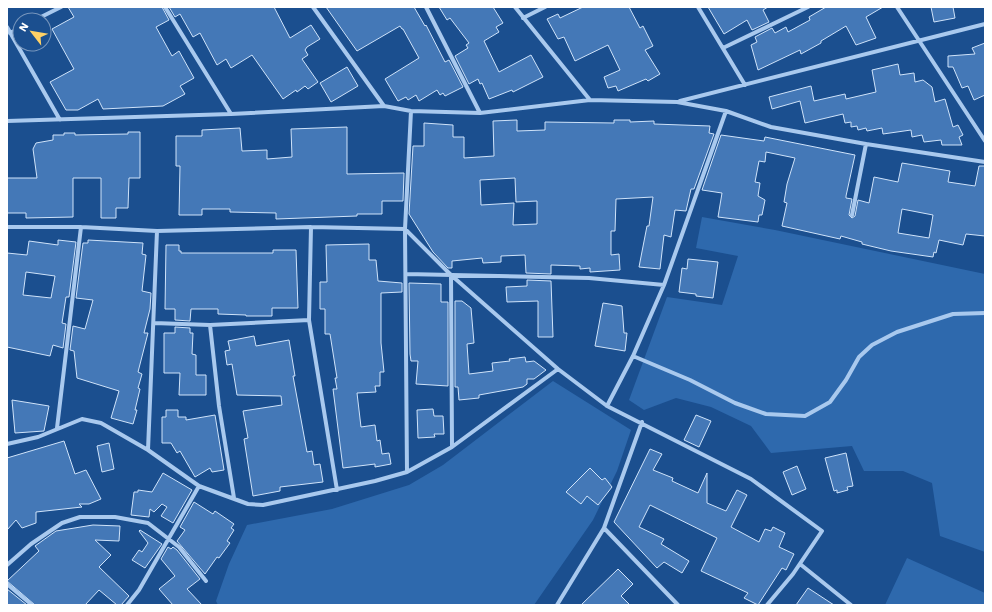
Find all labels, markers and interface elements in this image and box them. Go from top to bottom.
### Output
north arrow [12,12,52,52]
text: N [16,20,32,34]

